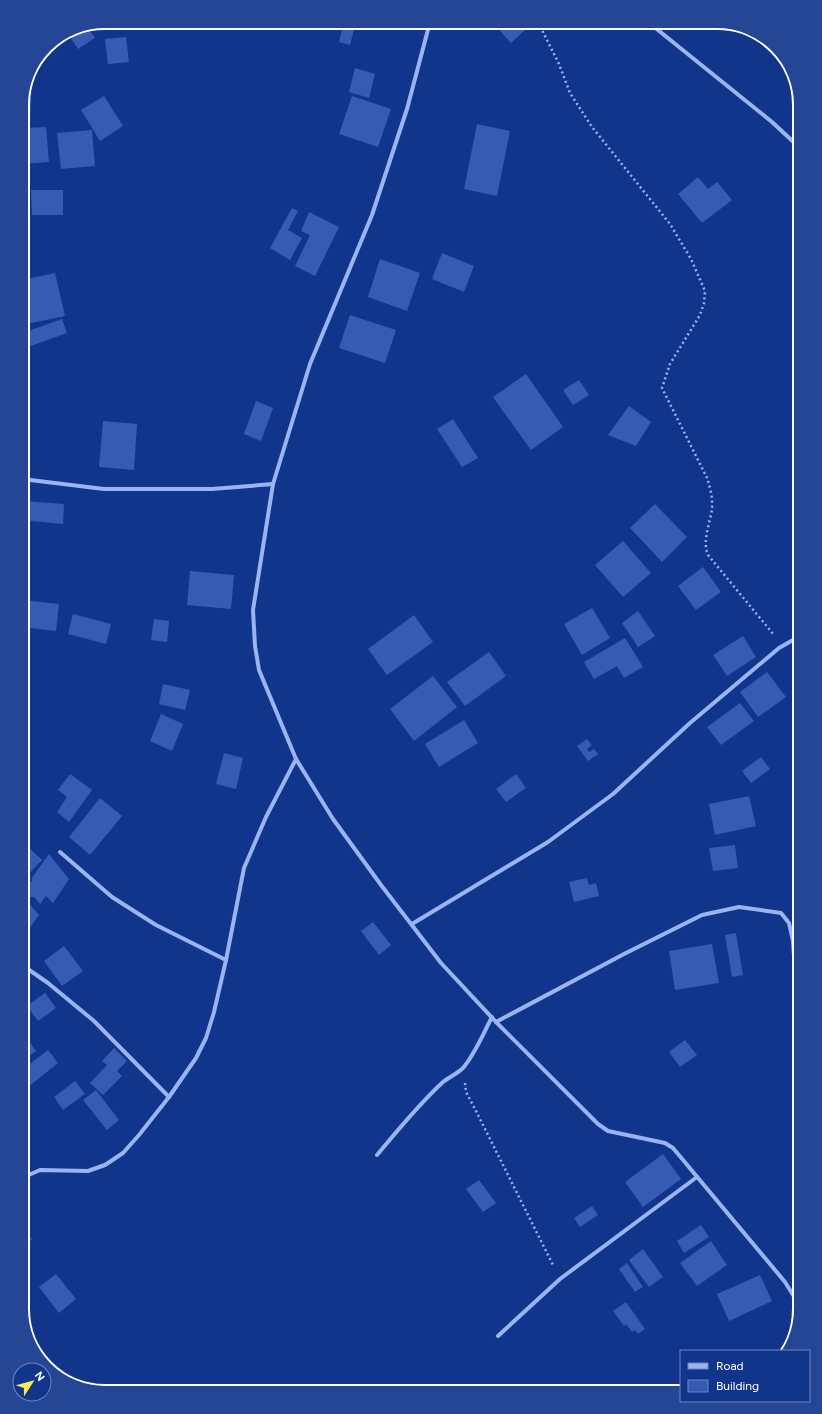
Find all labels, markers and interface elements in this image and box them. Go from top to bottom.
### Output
legend [680,1350,810,1402]
text: Road [716,1359,744,1373]
north arrow [12,1362,52,1402]
text: N [32,1369,47,1384]
text: Building [716,1379,759,1393]

